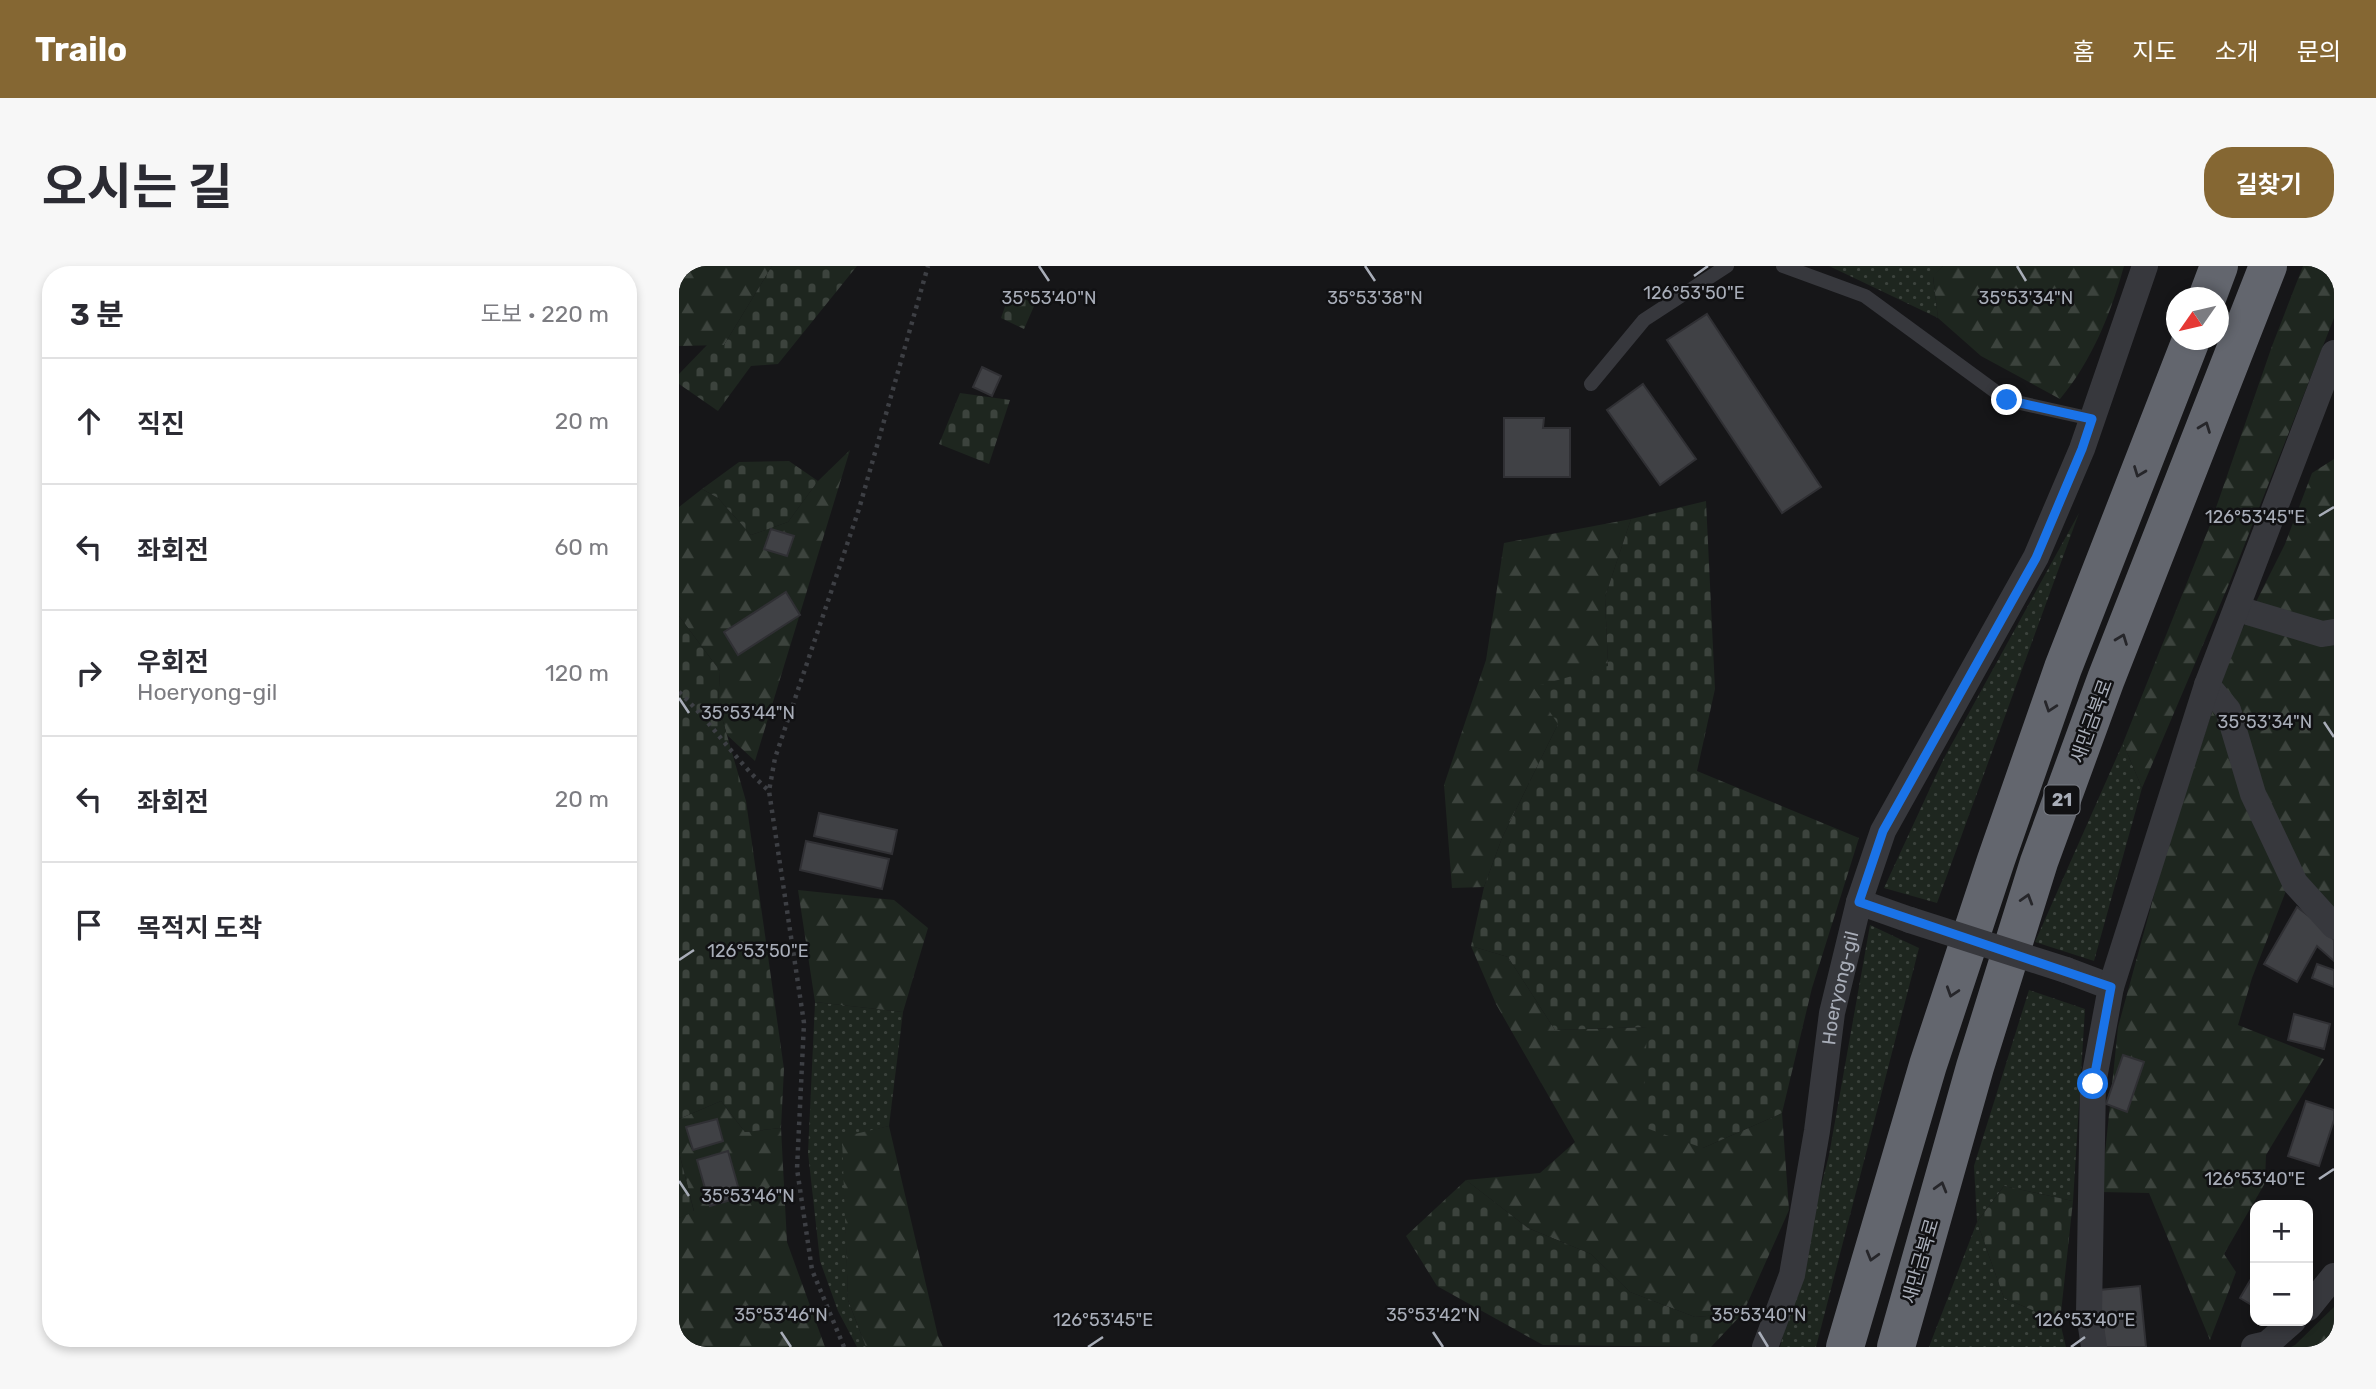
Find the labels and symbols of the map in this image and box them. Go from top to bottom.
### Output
text: 126°53'50"E [1643,282,1745,304]
text: 35°53'40"N [1002,287,1096,309]
text: 35°53'38"N [1327,287,1423,309]
text: 35°53'34"N [1979,287,2073,309]
north arrow [2166,287,2229,350]
route end [1991,384,2022,415]
one-way arrow [2196,422,2210,434]
one-way arrow [2134,465,2148,477]
text: 126°53'45"E [2205,506,2305,528]
one-way arrow [2114,634,2128,646]
street label: 새만금북로 [2066,676,2117,766]
one-way arrow [2044,701,2058,713]
text: 35°53'44"N [701,702,795,724]
text: 35°53'34"N [2218,711,2312,733]
road number: 21 [2045,786,2079,814]
one-way arrow [2019,893,2034,905]
street label: Hoeryong-gil [1817,929,1864,1046]
text: 126°53'50"E [707,940,809,962]
one-way arrow [1946,985,1960,998]
route start [2077,1068,2108,1099]
text: 126°53'40"E [2205,1168,2305,1190]
one-way arrow [1933,1181,1947,1193]
text: 35°53'46"N [701,1185,795,1207]
street label: 새만금북로 [1897,1216,1944,1306]
one-way arrow [1865,1250,1880,1262]
text: 35°53'46"N [734,1304,828,1326]
text: 35°53'42"N [1386,1304,1480,1326]
text: 35°53'40"N [1712,1304,1806,1326]
text: 126°53'45"E [1053,1309,1153,1331]
text: 126°53'40"E [2035,1309,2135,1331]

